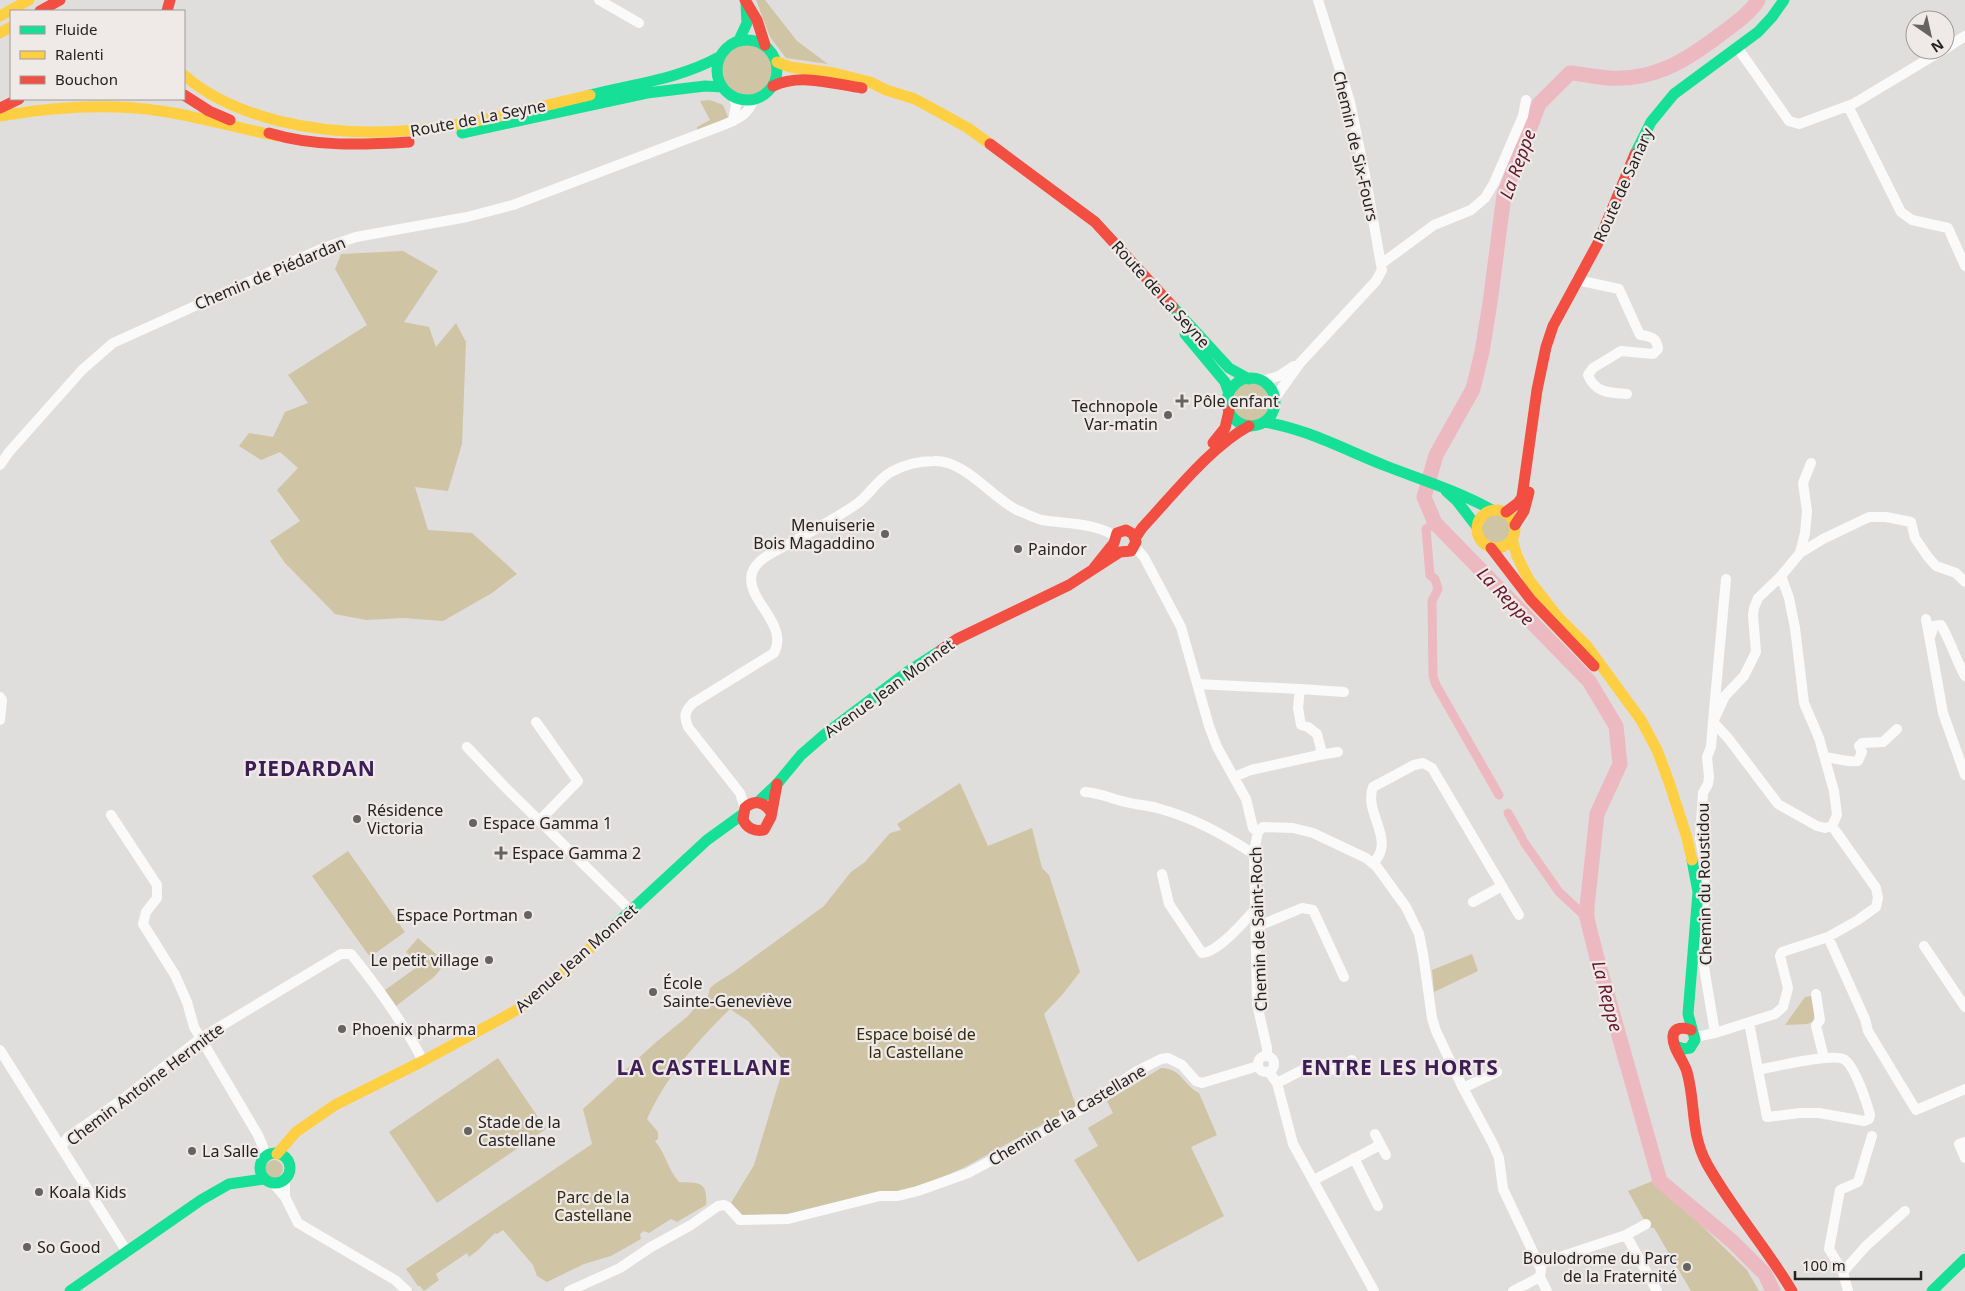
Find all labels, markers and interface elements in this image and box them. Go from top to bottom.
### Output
legend [10,10,185,100]
north arrow [1905,10,1955,60]
text: Fluide [55,19,97,39]
text: N [1928,35,1948,57]
text: Ralenti [55,44,104,64]
text: Bouchon [55,69,118,89]
street label: Chemin de Six-Fours [1328,69,1384,223]
street label: Route de La Seyne [408,94,548,142]
street label: Route de Sanary [1588,124,1658,246]
water label: La Reppe [1493,126,1541,202]
street label: Chemin de Piédardan [191,231,349,315]
street label: Route de La Seyne [1107,236,1215,352]
place label: Pôle enfant [1193,390,1279,412]
marker: Pôle enfant [1175,394,1189,408]
place label: Technopole Var-matin [1071,395,1158,435]
marker: Technopole Var-matin [1162,409,1174,421]
place label: Menuiserie Bois Magaddino [753,514,875,554]
marker: Menuiserie Bois Magaddino [879,528,891,540]
place label: Paindor [1028,538,1087,560]
marker: Paindor [1012,543,1024,555]
water label: La Reppe [1472,562,1540,630]
street label: Avenue Jean Monnet [820,633,959,743]
district label: PIEDARDAN [244,754,376,782]
place label: Résidence Victoria [367,799,443,839]
street label: Chemin du Roustidou [1692,803,1716,965]
place label: Espace Gamma 1 [483,812,612,834]
marker: Résidence Victoria [351,813,363,825]
marker: Espace Gamma 1 [467,817,479,829]
place label: Espace Gamma 2 [512,842,641,864]
marker: Espace Gamma 2 [494,846,508,860]
street label: Chemin de Saint-Roch [1244,846,1272,1012]
street label: Avenue Jean Monnet [510,899,642,1017]
place label: Espace Portman [396,904,518,926]
marker: Espace Portman [522,909,534,921]
place label: Le petit village [370,949,479,971]
marker: Le petit village [483,954,495,966]
water label: La Reppe [1587,958,1629,1034]
place label: École Sainte-Geneviève [663,972,792,1012]
marker: École Sainte-Geneviève [647,986,659,998]
street label: Chemin Antoine Hermitte [62,1017,228,1151]
place label: Phoenix pharma [352,1018,476,1040]
marker: Phoenix pharma [336,1023,348,1035]
park label: Espace boisé de la Castellane [856,1023,976,1063]
district label: LA CASTELLANE [616,1053,792,1081]
district label: ENTRE LES HORTS [1301,1053,1499,1081]
street label: Chemin de la Castellane [984,1059,1150,1171]
place label: Stade de la Castellane [478,1111,561,1151]
marker: Stade de la Castellane [462,1125,474,1137]
place label: La Salle [202,1140,259,1162]
marker: La Salle [186,1145,198,1157]
place label: Koala Kids [49,1181,126,1203]
marker: Koala Kids [33,1186,45,1198]
park label: Parc de la Castellane [554,1186,632,1226]
place label: So Good [37,1236,100,1258]
marker: So Good [21,1241,33,1253]
place label: Boulodrome du Parc de la Fraternité [1523,1247,1677,1287]
scale bar [1795,1248,1921,1280]
text: 100 m [1802,1255,1846,1275]
marker: Boulodrome du Parc de la Fraternité [1681,1261,1693,1273]

